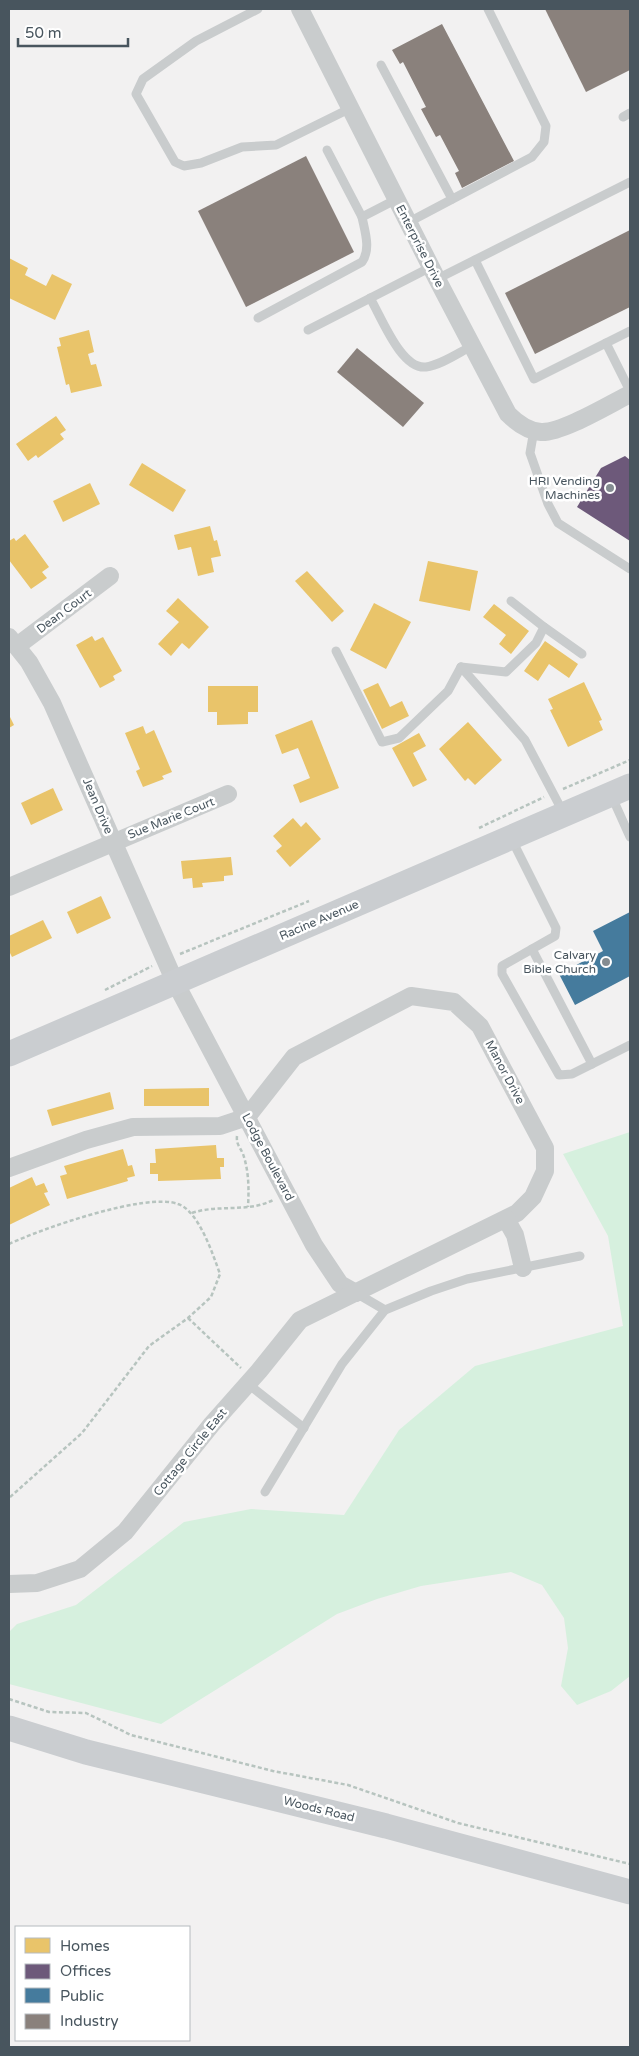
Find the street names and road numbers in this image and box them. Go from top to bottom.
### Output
street label: Enterprise Drive [393,202,447,290]
street label: Dean Court [34,586,94,636]
street label: Jean Drive [80,776,116,836]
street label: Sue Marie Court [126,794,217,842]
street label: Racine Avenue [277,897,361,943]
street label: Manor Drive [482,1038,528,1106]
street label: Lodge Boulevard [239,1111,297,1203]
street label: Cottage Circle East [150,1405,230,1499]
street label: Woods Road [282,1793,356,1825]

